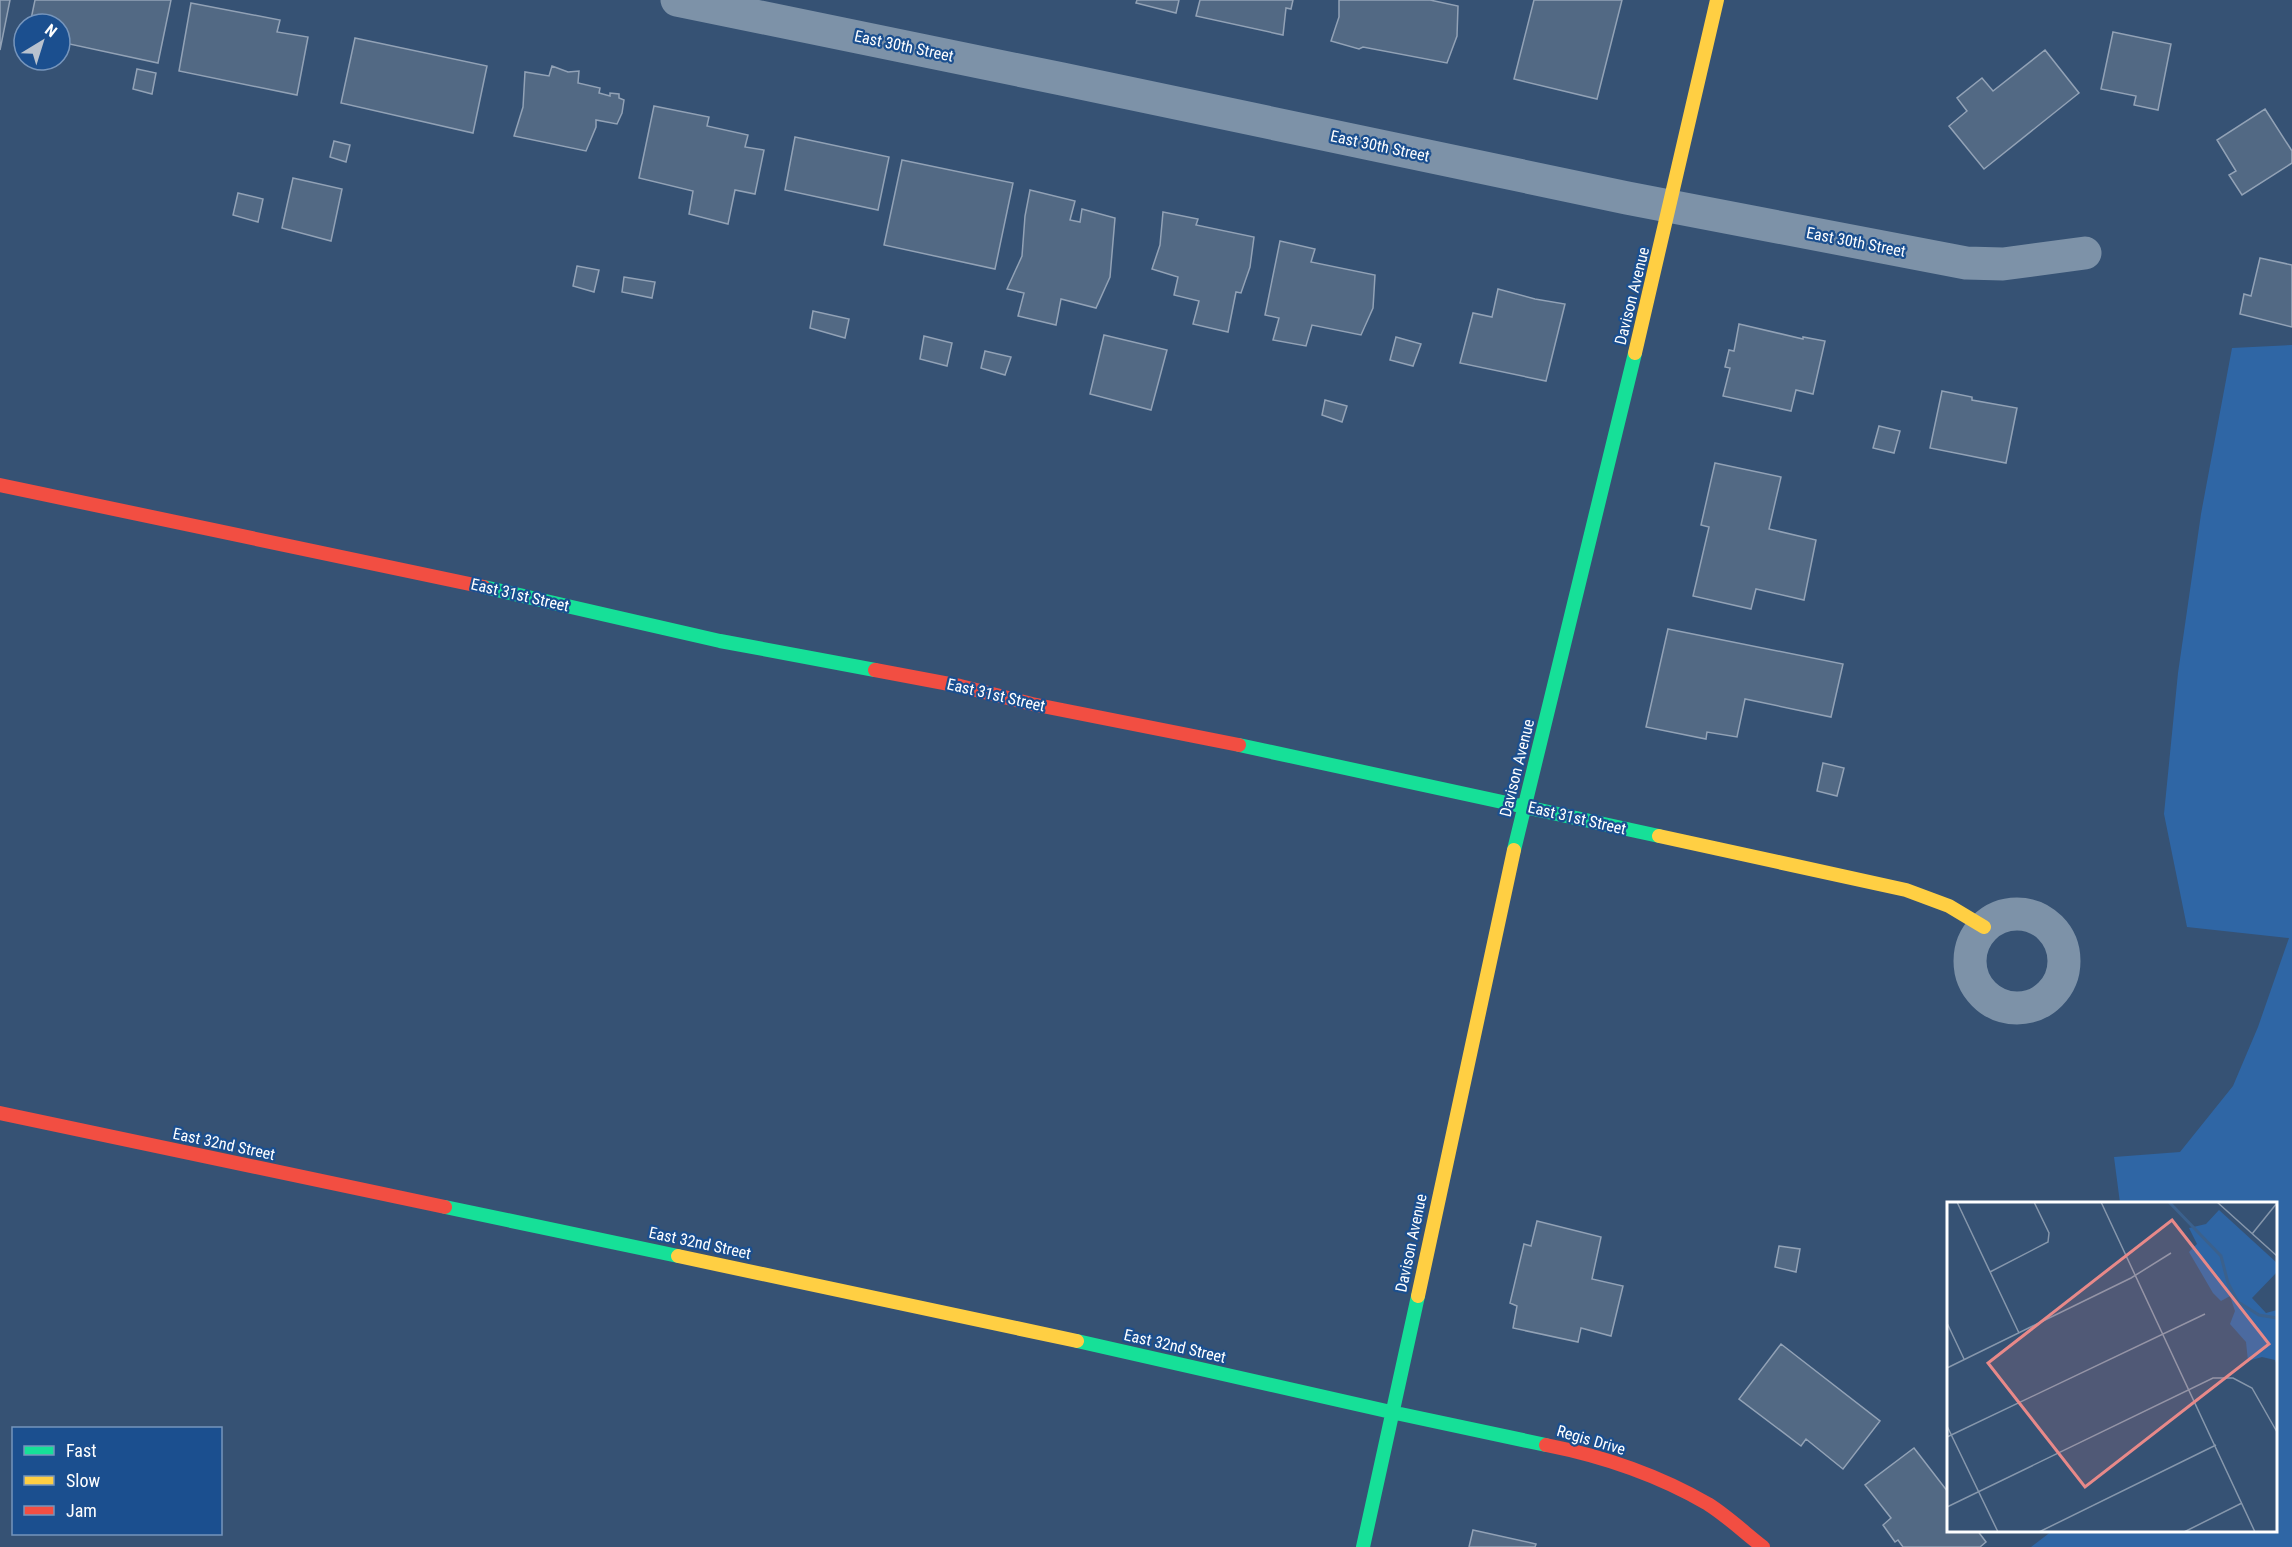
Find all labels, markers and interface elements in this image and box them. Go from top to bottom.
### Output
north arrow [12,12,72,72]
text: N [41,20,61,41]
street label: East 30th Street [853,26,956,66]
street label: East 30th Street [1329,126,1432,166]
street label: East 30th Street [1805,223,1908,261]
street label: Davison Avenue [1611,245,1653,347]
street label: East 31st Street [469,574,571,616]
street label: East 31st Street [945,674,1047,716]
street label: Davison Avenue [1496,717,1538,819]
street label: East 31st Street [1526,797,1628,839]
street label: East 32nd Street [171,1124,277,1164]
street label: Davison Avenue [1391,1192,1431,1294]
inset map [1947,1202,2277,1532]
street label: East 32nd Street [647,1223,753,1263]
street label: East 32nd Street [1122,1325,1228,1367]
street label: Regis Drive [1555,1421,1627,1459]
legend [12,1427,222,1535]
text: Fast [66,1440,97,1461]
text: Slow [66,1470,101,1491]
text: Jam [66,1500,97,1521]

